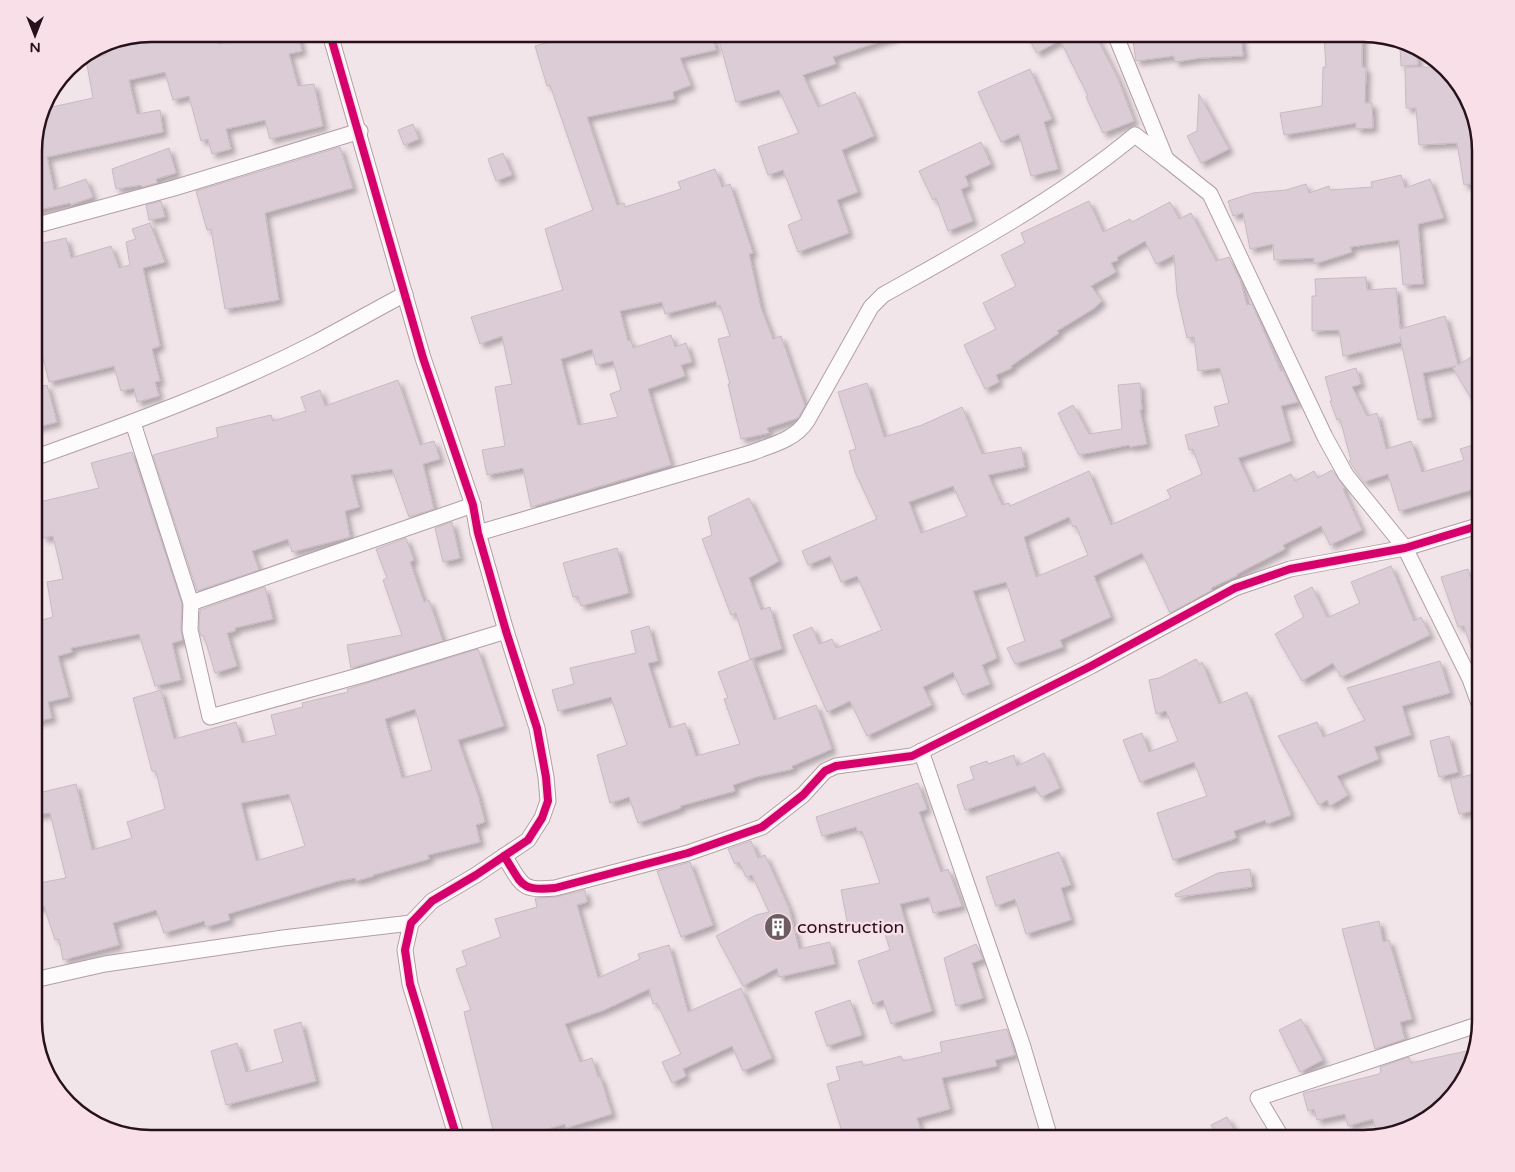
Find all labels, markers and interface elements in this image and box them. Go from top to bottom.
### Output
north arrow [10,10,60,60]
text: N [29,39,41,56]
building icon: construction [763,912,793,942]
place label: construction [797,916,905,938]

